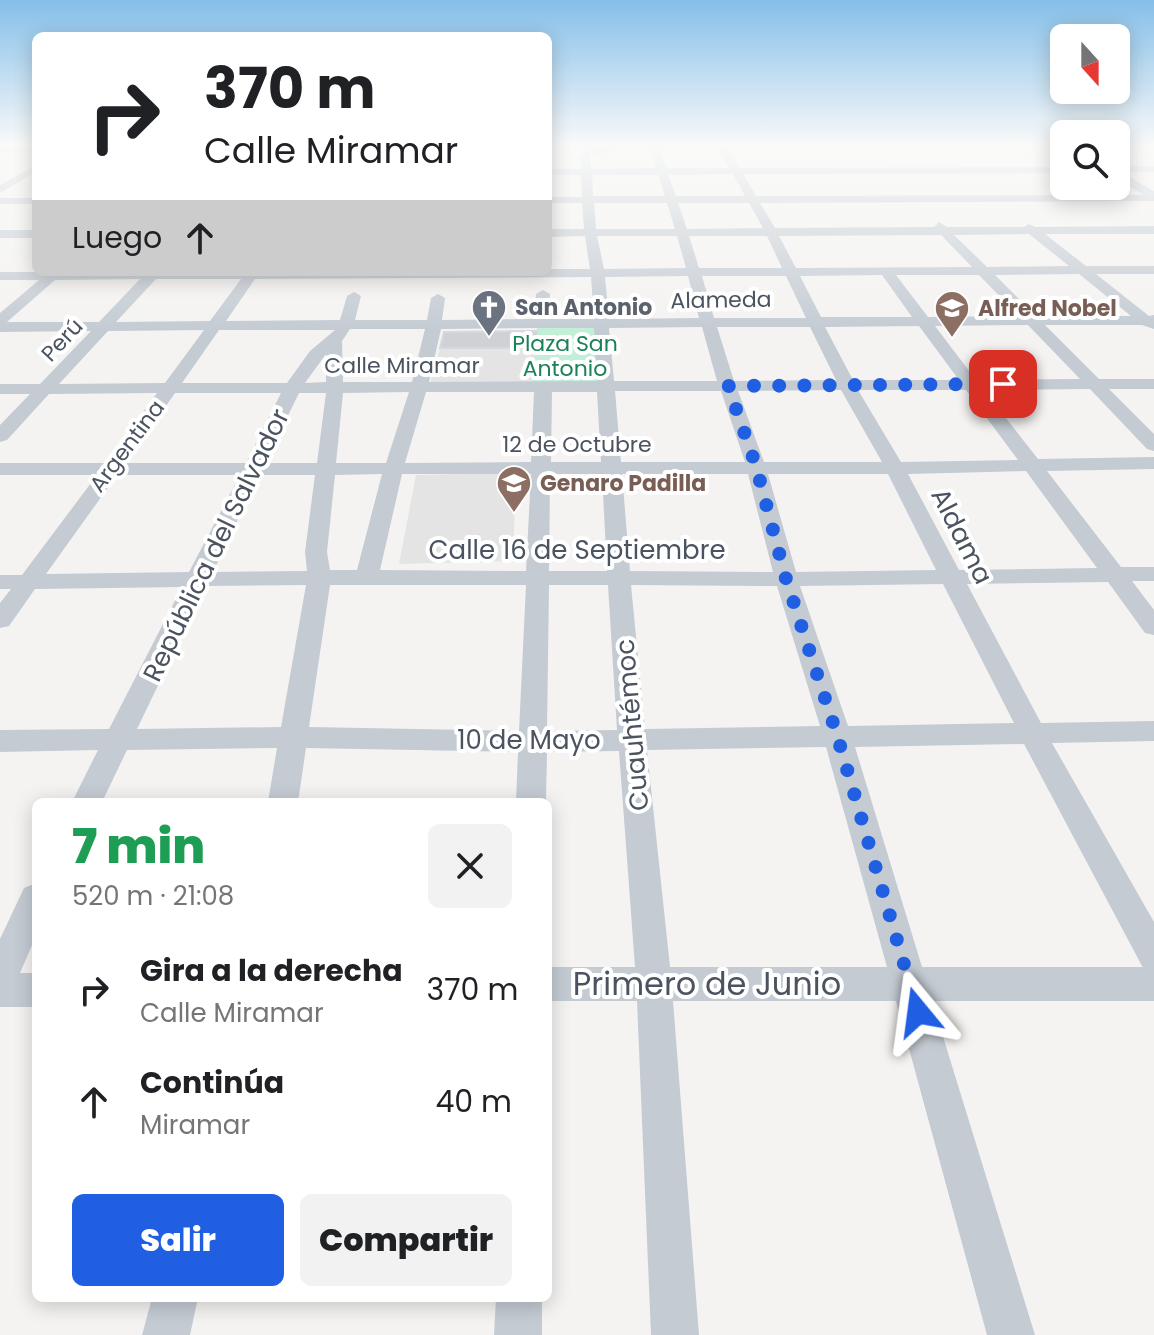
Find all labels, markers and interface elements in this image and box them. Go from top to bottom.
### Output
north arrow [1050,24,1130,104]
map controls [1050,24,1130,200]
text: 370 m [204,49,376,128]
icon: right [72,64,176,168]
button: search [1050,120,1130,200]
text: Calle Miramar [204,125,458,176]
text: Luego [72,216,162,259]
icon: ahead [178,216,222,260]
street label: Alameda [670,284,772,316]
church icon: San Antonio [470,288,508,338]
school or university icon: Alfred Nobel [933,289,971,339]
place label: San Antonio [515,292,652,323]
place label: Alfred Nobel [978,293,1117,324]
street label: Perú [34,312,90,368]
park label: Plaza San Antonio [512,328,618,384]
street label: Calle Miramar [324,350,480,381]
pin [969,350,1037,418]
icon: arrive [981,362,1025,406]
street label: Argentina [82,394,172,498]
street label: República del Salvador [134,403,298,687]
street label: 12 de Octubre [502,429,652,460]
school or university icon: Genaro Padilla [495,464,533,514]
place label: Genaro Padilla [540,468,706,499]
street label: Aldama [922,482,1002,590]
street label: Calle 16 de Septiembre [428,532,726,568]
street label: Cuauhtémoc [607,638,657,812]
street label: 10 de Mayo [457,722,601,758]
text: 7 min [72,813,205,880]
button: close [428,824,512,908]
text: 520 m · 21:08 [72,878,234,914]
text: Gira a la derecha [140,949,403,992]
street label: Primero de Junio [573,961,841,1006]
icon: right [72,968,116,1012]
text: 370 m [427,968,518,1011]
position arrow [876,970,960,1054]
text: Calle Miramar [140,995,324,1031]
text: Continúa [140,1061,284,1104]
icon: ahead [72,1080,116,1124]
text: 40 m [435,1080,512,1123]
text: Miramar [140,1107,250,1143]
button: Salir [72,1194,284,1286]
button: Compartir [300,1194,512,1286]

